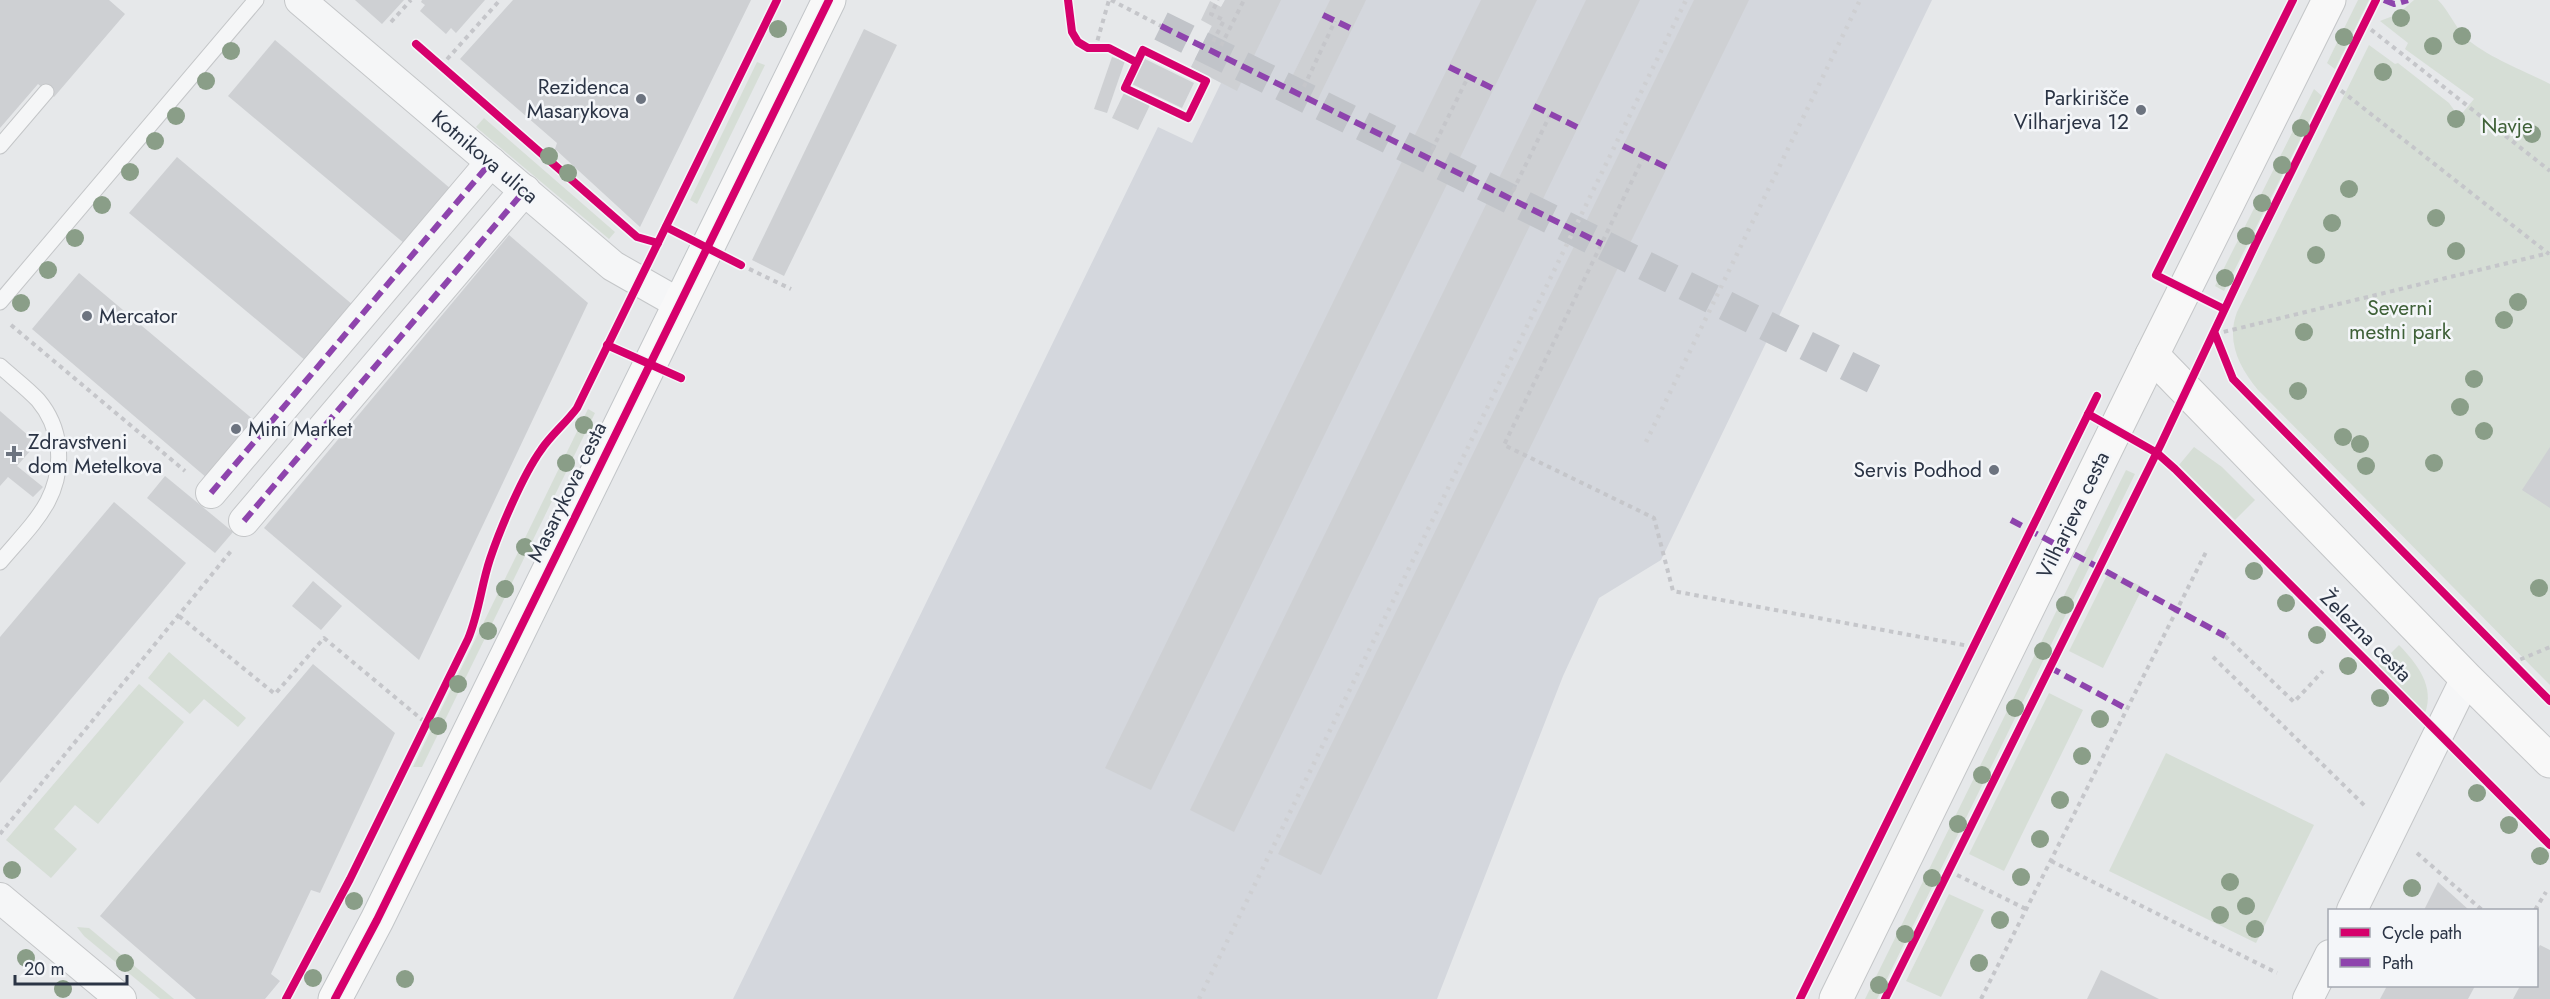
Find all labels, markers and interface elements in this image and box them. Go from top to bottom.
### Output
place label: Rezidenca Masarykova [527,72,629,126]
place label: Parkirišče Vilharjeva 12 [2014,83,2129,137]
marker: Rezidenca Masarykova [634,92,648,106]
street label: Kotnikova ulica [425,103,545,211]
marker: Parkirišče Vilharjeva 12 [2134,103,2148,117]
park label: Navje [2481,111,2533,141]
park label: Severni mestni park [2349,293,2452,347]
place label: Mercator [99,301,178,331]
marker: Mercator [80,309,94,323]
place label: Mini Market [248,414,352,444]
street label: Masarykova cesta [520,417,614,567]
marker: Mini Market [229,422,243,436]
place label: Zdravstveni dom Metelkova [28,427,162,481]
marker: Zdravstveni dom Metelkova [5,445,23,463]
street label: Vilharjeva cesta [2029,446,2117,584]
place label: Servis Podhod [1854,455,1982,485]
marker: Servis Podhod [1987,463,2001,477]
street label: Železna cesta [2313,583,2419,689]
legend [2328,909,2538,987]
text: Cycle path [2382,920,2462,946]
scale bar [15,948,128,986]
text: Path [2382,950,2414,976]
text: 20 m [24,956,64,982]

